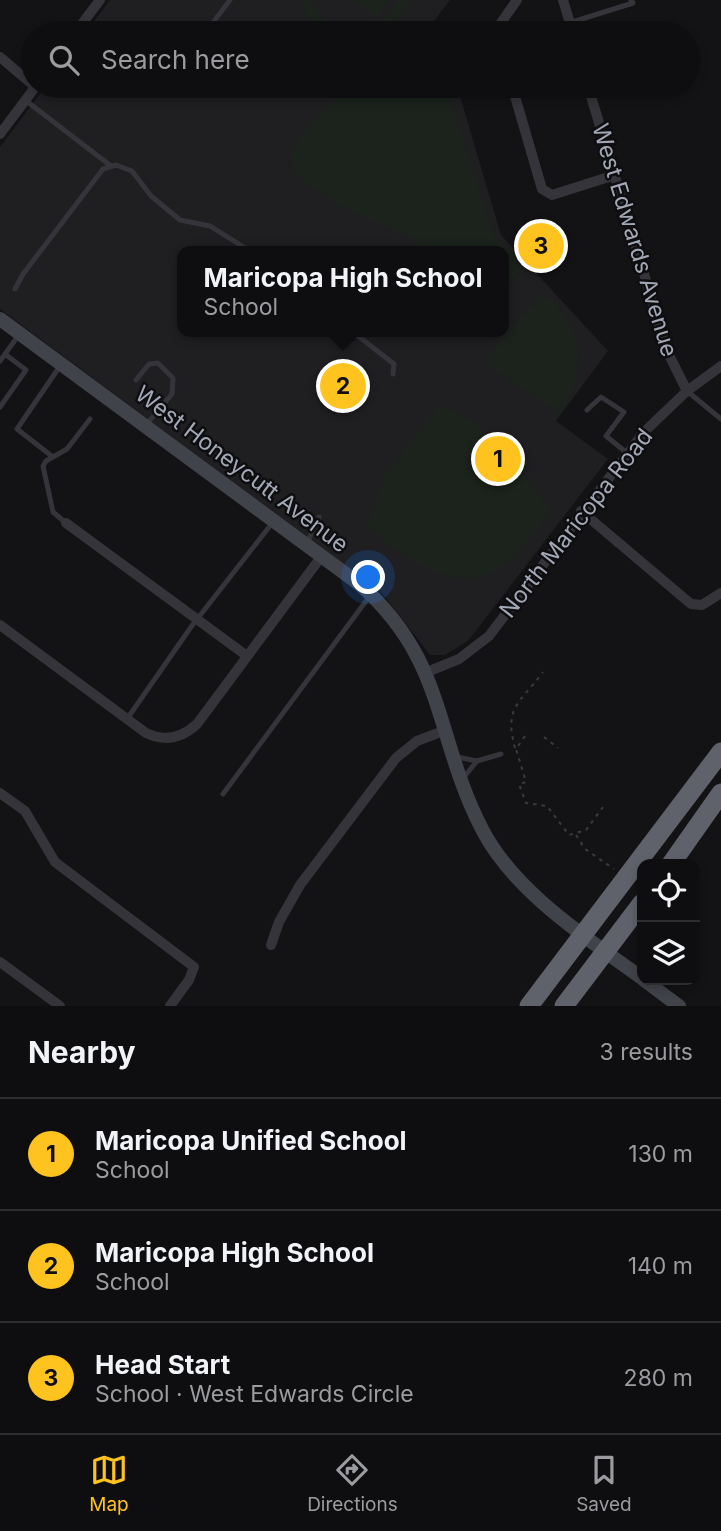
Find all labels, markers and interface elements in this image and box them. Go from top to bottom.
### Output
search box [21,21,700,98]
icon: search [45,41,83,79]
text: Search here [101,44,250,75]
street label: West Edwards Avenue [586,120,684,360]
pin: 3 [518,220,564,272]
popup [177,246,509,337]
text: Maricopa High School [204,262,482,293]
text: School [204,293,278,321]
pin: 2 [320,360,366,412]
street label: West Honeycutt Avenue [130,380,354,558]
street label: North Maricopa Road [494,423,658,623]
pin: 1 [475,433,521,485]
your location [351,560,385,594]
map controls [637,859,700,985]
button: locate [637,859,700,922]
button: layers [637,922,700,985]
text: Nearby [28,1034,136,1070]
text: 3 results [600,1038,693,1066]
text: Maricopa Unified School [95,1125,407,1156]
text: 1 [46,1140,56,1168]
text: 130 m [628,1140,693,1168]
text: School [95,1156,170,1184]
text: Maricopa High School [95,1237,374,1268]
text: 2 [44,1252,58,1280]
text: 140 m [628,1252,693,1280]
text: School [95,1268,170,1296]
text: Head Start [95,1349,230,1380]
text: 3 [44,1364,58,1392]
text: 280 m [624,1364,693,1392]
text: School · West Edwards Circle [95,1380,414,1408]
tab: Map [89,1451,129,1516]
tab: Directions [307,1451,398,1516]
tab: Saved [576,1451,632,1516]

